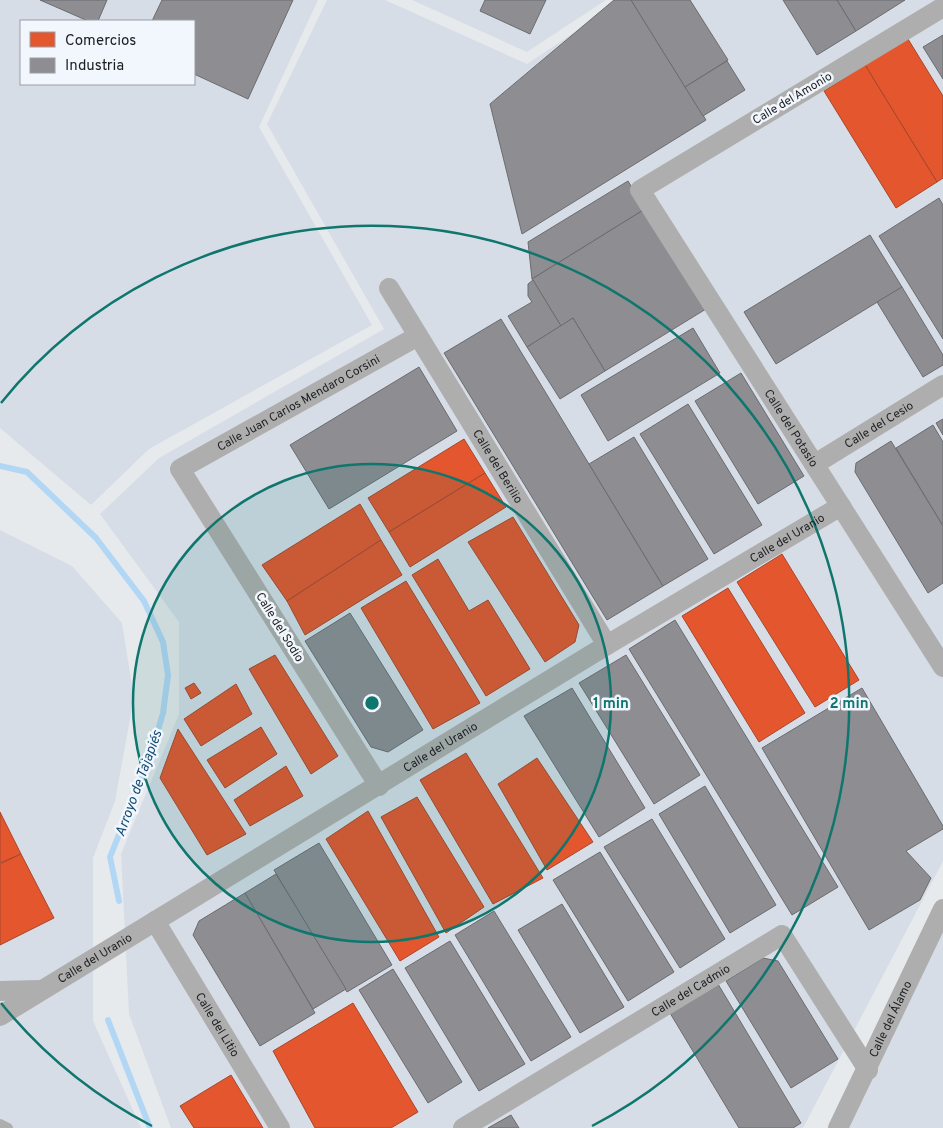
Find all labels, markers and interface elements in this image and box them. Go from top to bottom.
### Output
legend [20,20,195,85]
text: Comercios [65,32,136,51]
text: Industria [65,57,124,76]
street label: Calle del Amonio [750,69,835,129]
street label: Calle Juan Carlos Mendaro Corsini [215,352,383,456]
street label: Calle del Potasio [760,387,821,471]
street label: Calle del Cesio [842,398,917,453]
street label: Calle del Berilio [468,427,526,507]
street label: Calle del Uranio [747,510,828,567]
street label: Calle del Sodio [251,590,307,666]
centre of rings [363,694,381,712]
text: 1 min [593,695,629,714]
text: 2 min [829,695,869,714]
street label: Calle del Uranio [401,719,481,777]
water label: Arroyo de Tajapiés [112,728,167,839]
street label: Calle del Uranio [55,930,136,988]
street label: Calle del Cadmio [649,961,734,1021]
street label: Calle del Álamo [866,978,917,1060]
street label: Calle del Litio [191,990,242,1061]

